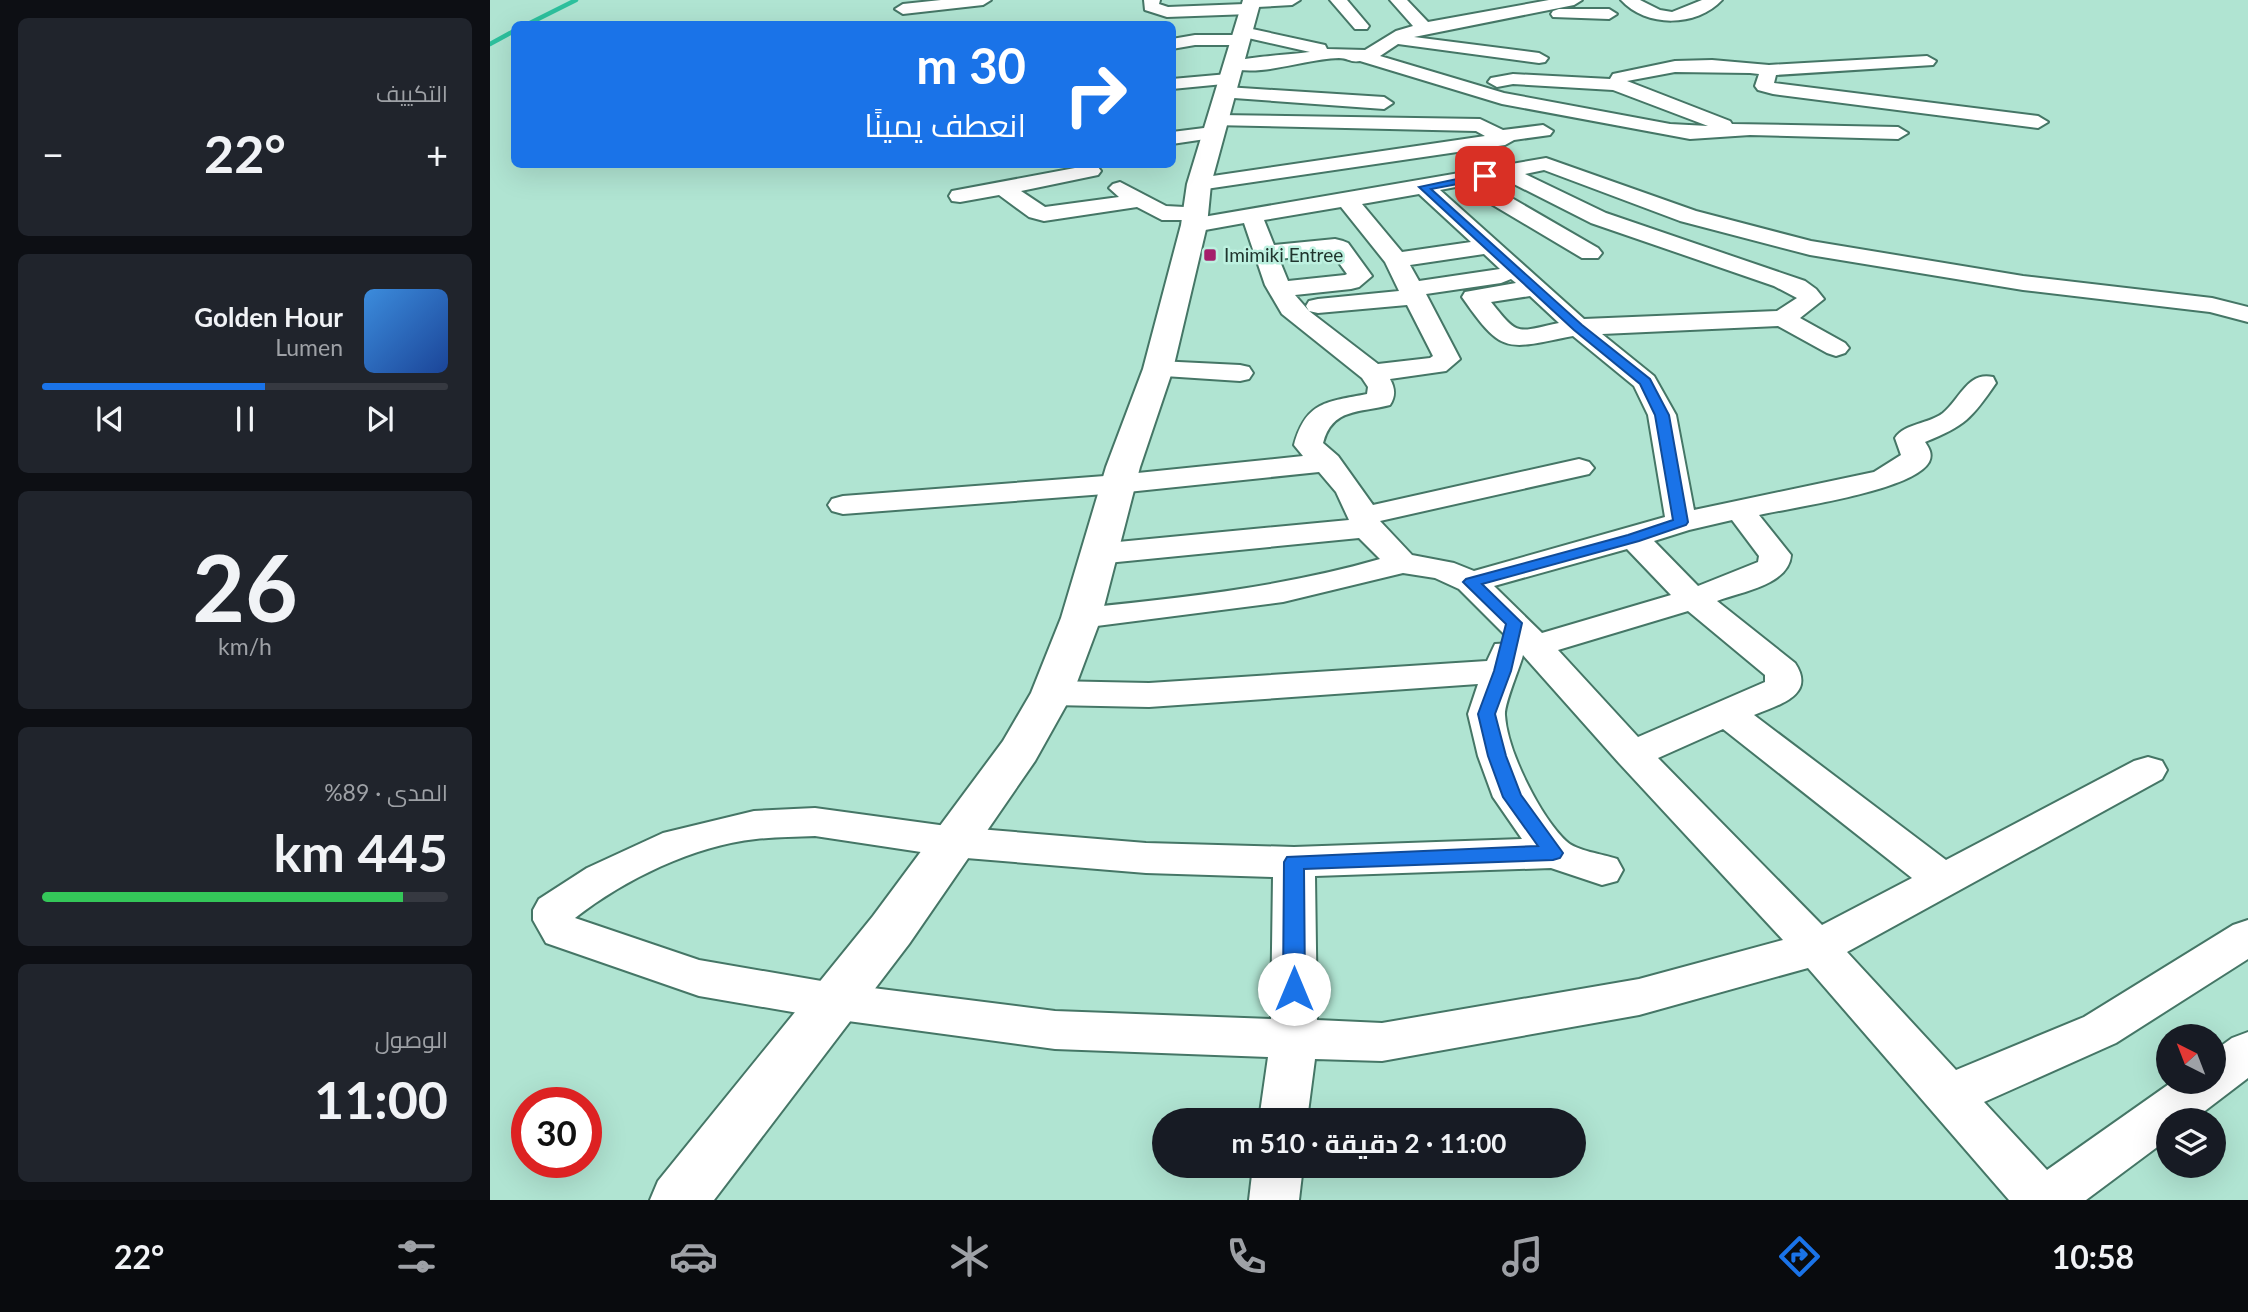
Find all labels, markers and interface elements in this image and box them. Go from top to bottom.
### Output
text: 30 m [916,36,1026,94]
icon: right [1050,49,1141,140]
text: التكييف [376,79,448,107]
text: انعطف يمينًا [864,105,1026,144]
text: 22° [204,122,286,184]
text: − [42,131,64,177]
text: + [426,131,448,177]
pin [1455,146,1515,206]
icon: arrive [1466,157,1504,195]
place label: Imimiki Entree [1224,243,1343,266]
marker: Imimiki Entree [1202,247,1218,263]
text: Golden Hour [194,301,343,333]
text: Lumen [275,333,343,361]
icon: previous [91,400,129,438]
icon: pause [226,400,264,438]
icon: next [361,400,399,438]
text: 26 [192,532,298,641]
text: km/h [218,632,272,660]
text: المدى · 89% [324,778,448,806]
text: 445 km [274,821,448,883]
position arrow [1257,952,1331,1026]
north arrow [2156,1024,2226,1094]
map controls [2156,1024,2226,1178]
text: الوصول [375,1025,448,1053]
text: 11:00 [314,1068,448,1130]
speed limit sign: 30 [511,1087,602,1178]
button: layers [2156,1108,2226,1178]
text: 11:00 · 2 دقيقة · 510 m [1232,1127,1506,1159]
icon: filters [392,1232,441,1281]
icon: car [669,1232,718,1281]
icon: climate [945,1232,994,1281]
icon: phone [1222,1232,1271,1281]
icon: music [1498,1232,1547,1281]
icon: directions [1775,1232,1824,1281]
text: 22° [114,1237,164,1276]
text: 10:58 [2052,1237,2134,1276]

